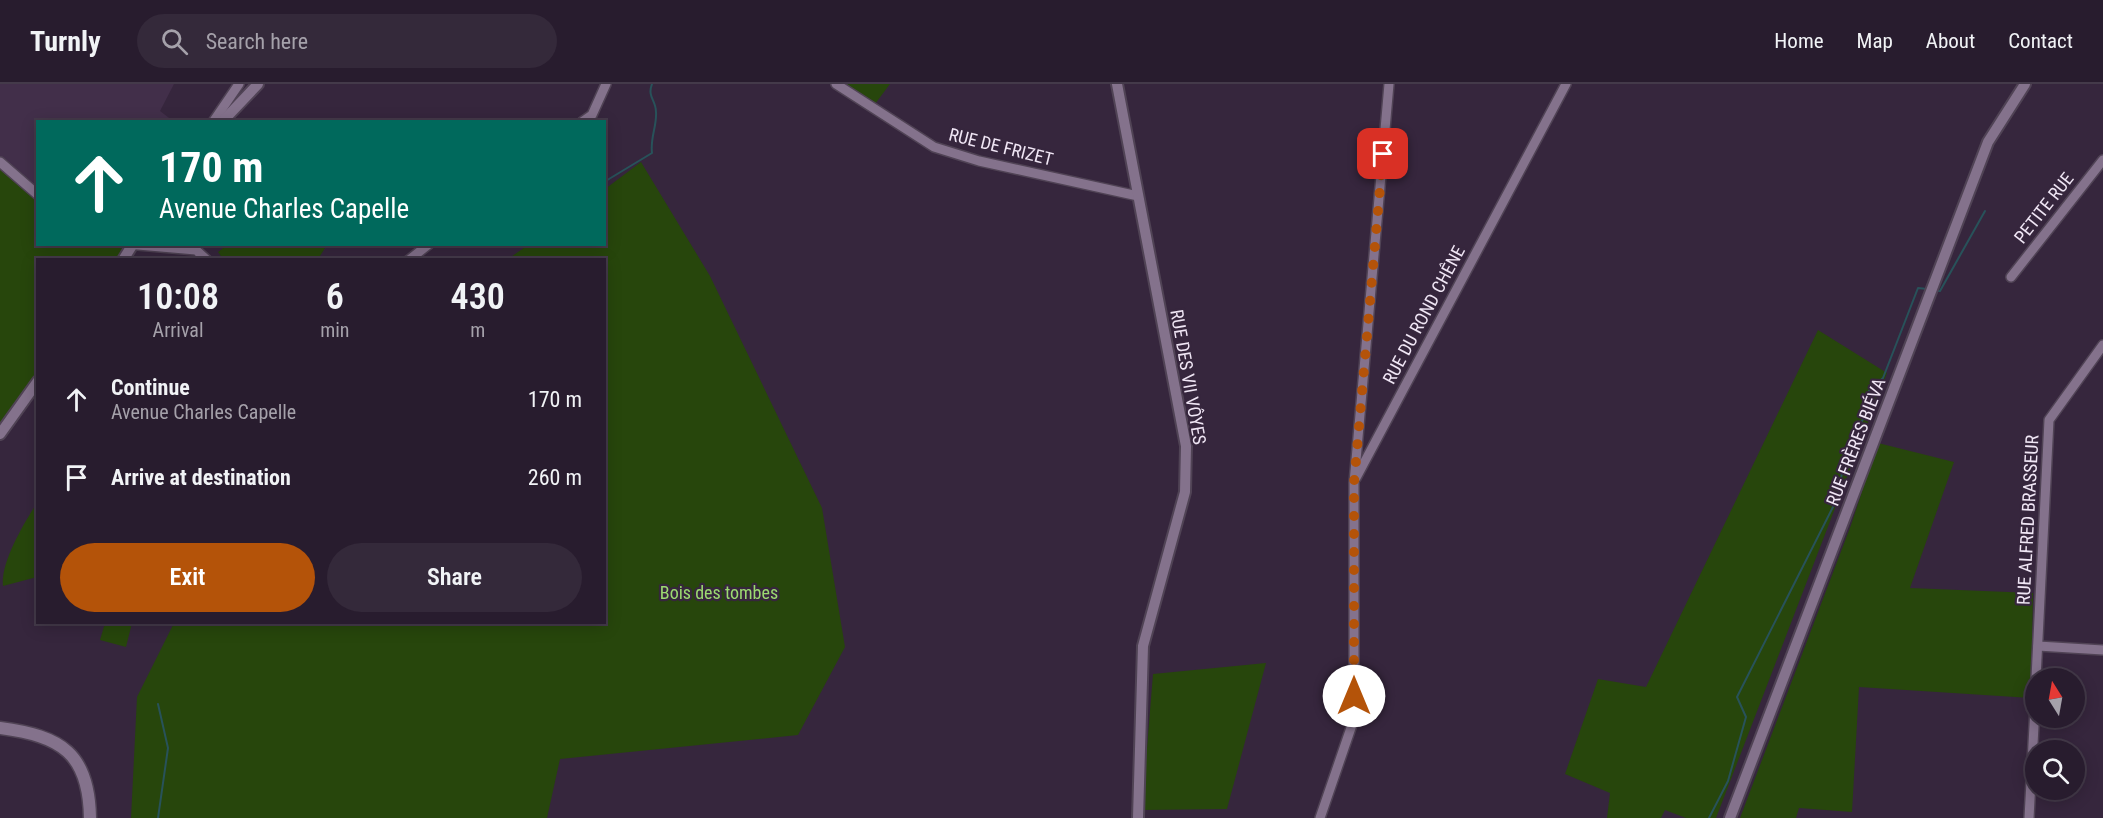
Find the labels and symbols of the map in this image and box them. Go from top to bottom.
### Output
street label: RUE DE FRIZET [947,123,1055,170]
pin [1357,128,1408,179]
street label: PETITE RUE [2010,168,2078,247]
street label: RUE DU ROND CHÊNE [1378,242,1469,388]
street label: RUE DES VII VÔYES [1166,308,1211,446]
street label: RUE FRÈRES BIÉVA [1822,374,1890,509]
street label: RUE ALFRED BRASSEUR [2013,434,2042,606]
park label: Bois des tombes [660,582,778,603]
position arrow [1322,664,1386,728]
north arrow [2025,668,2085,728]

